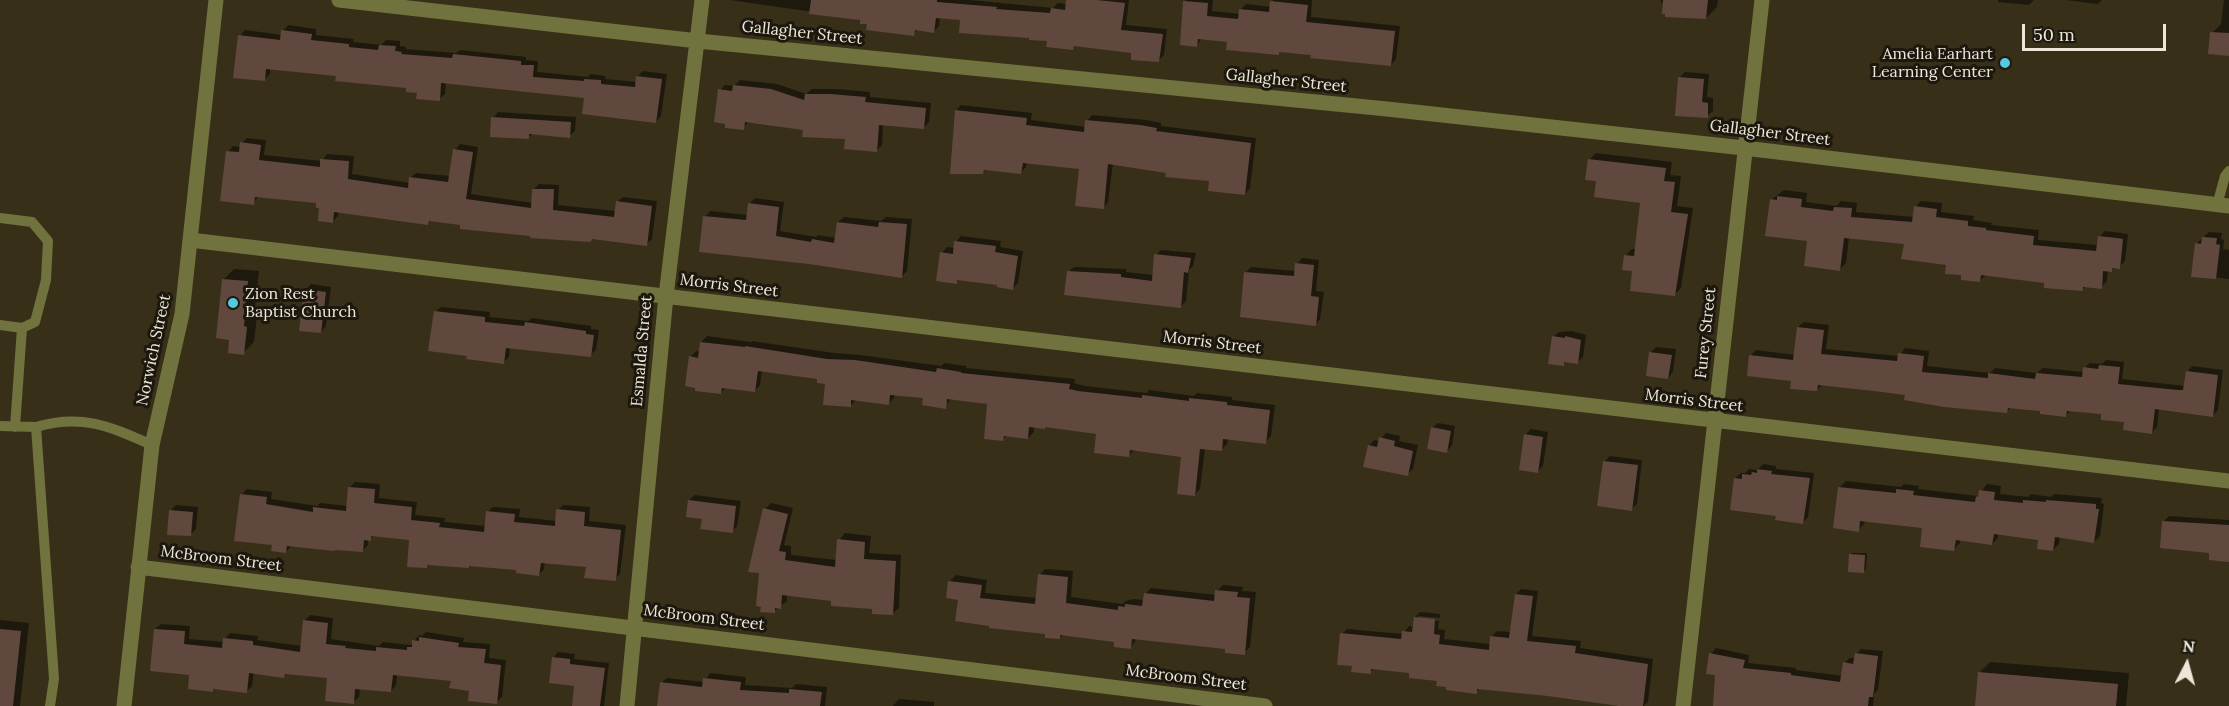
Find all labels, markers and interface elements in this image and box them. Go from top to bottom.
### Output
scale bar [2025,12,2169,50]
street label: Gallagher Street [741,17,863,49]
text: 50 m [2033,23,2075,46]
place label: Amelia Earhart Learning Center [1872,44,1993,82]
marker: Amelia Earhart Learning Center [1998,56,2012,70]
street label: Gallagher Street [1225,65,1347,97]
street label: Gallagher Street [1709,116,1831,150]
street label: Morris Street [679,270,779,302]
place label: Zion Rest Baptist Church [245,284,356,322]
street label: Furey Street [1692,286,1720,380]
street label: Norwich Street [133,293,175,407]
street label: Esmalda Street [628,295,656,407]
marker: Zion Rest Baptist Church [226,296,240,310]
street label: Morris Street [1162,327,1262,359]
street label: Morris Street [1644,385,1744,417]
street label: McBroom Street [159,542,283,576]
street label: McBroom Street [642,601,766,635]
north arrow [2157,634,2217,694]
text: N [2182,636,2196,657]
street label: McBroom Street [1124,661,1248,695]

